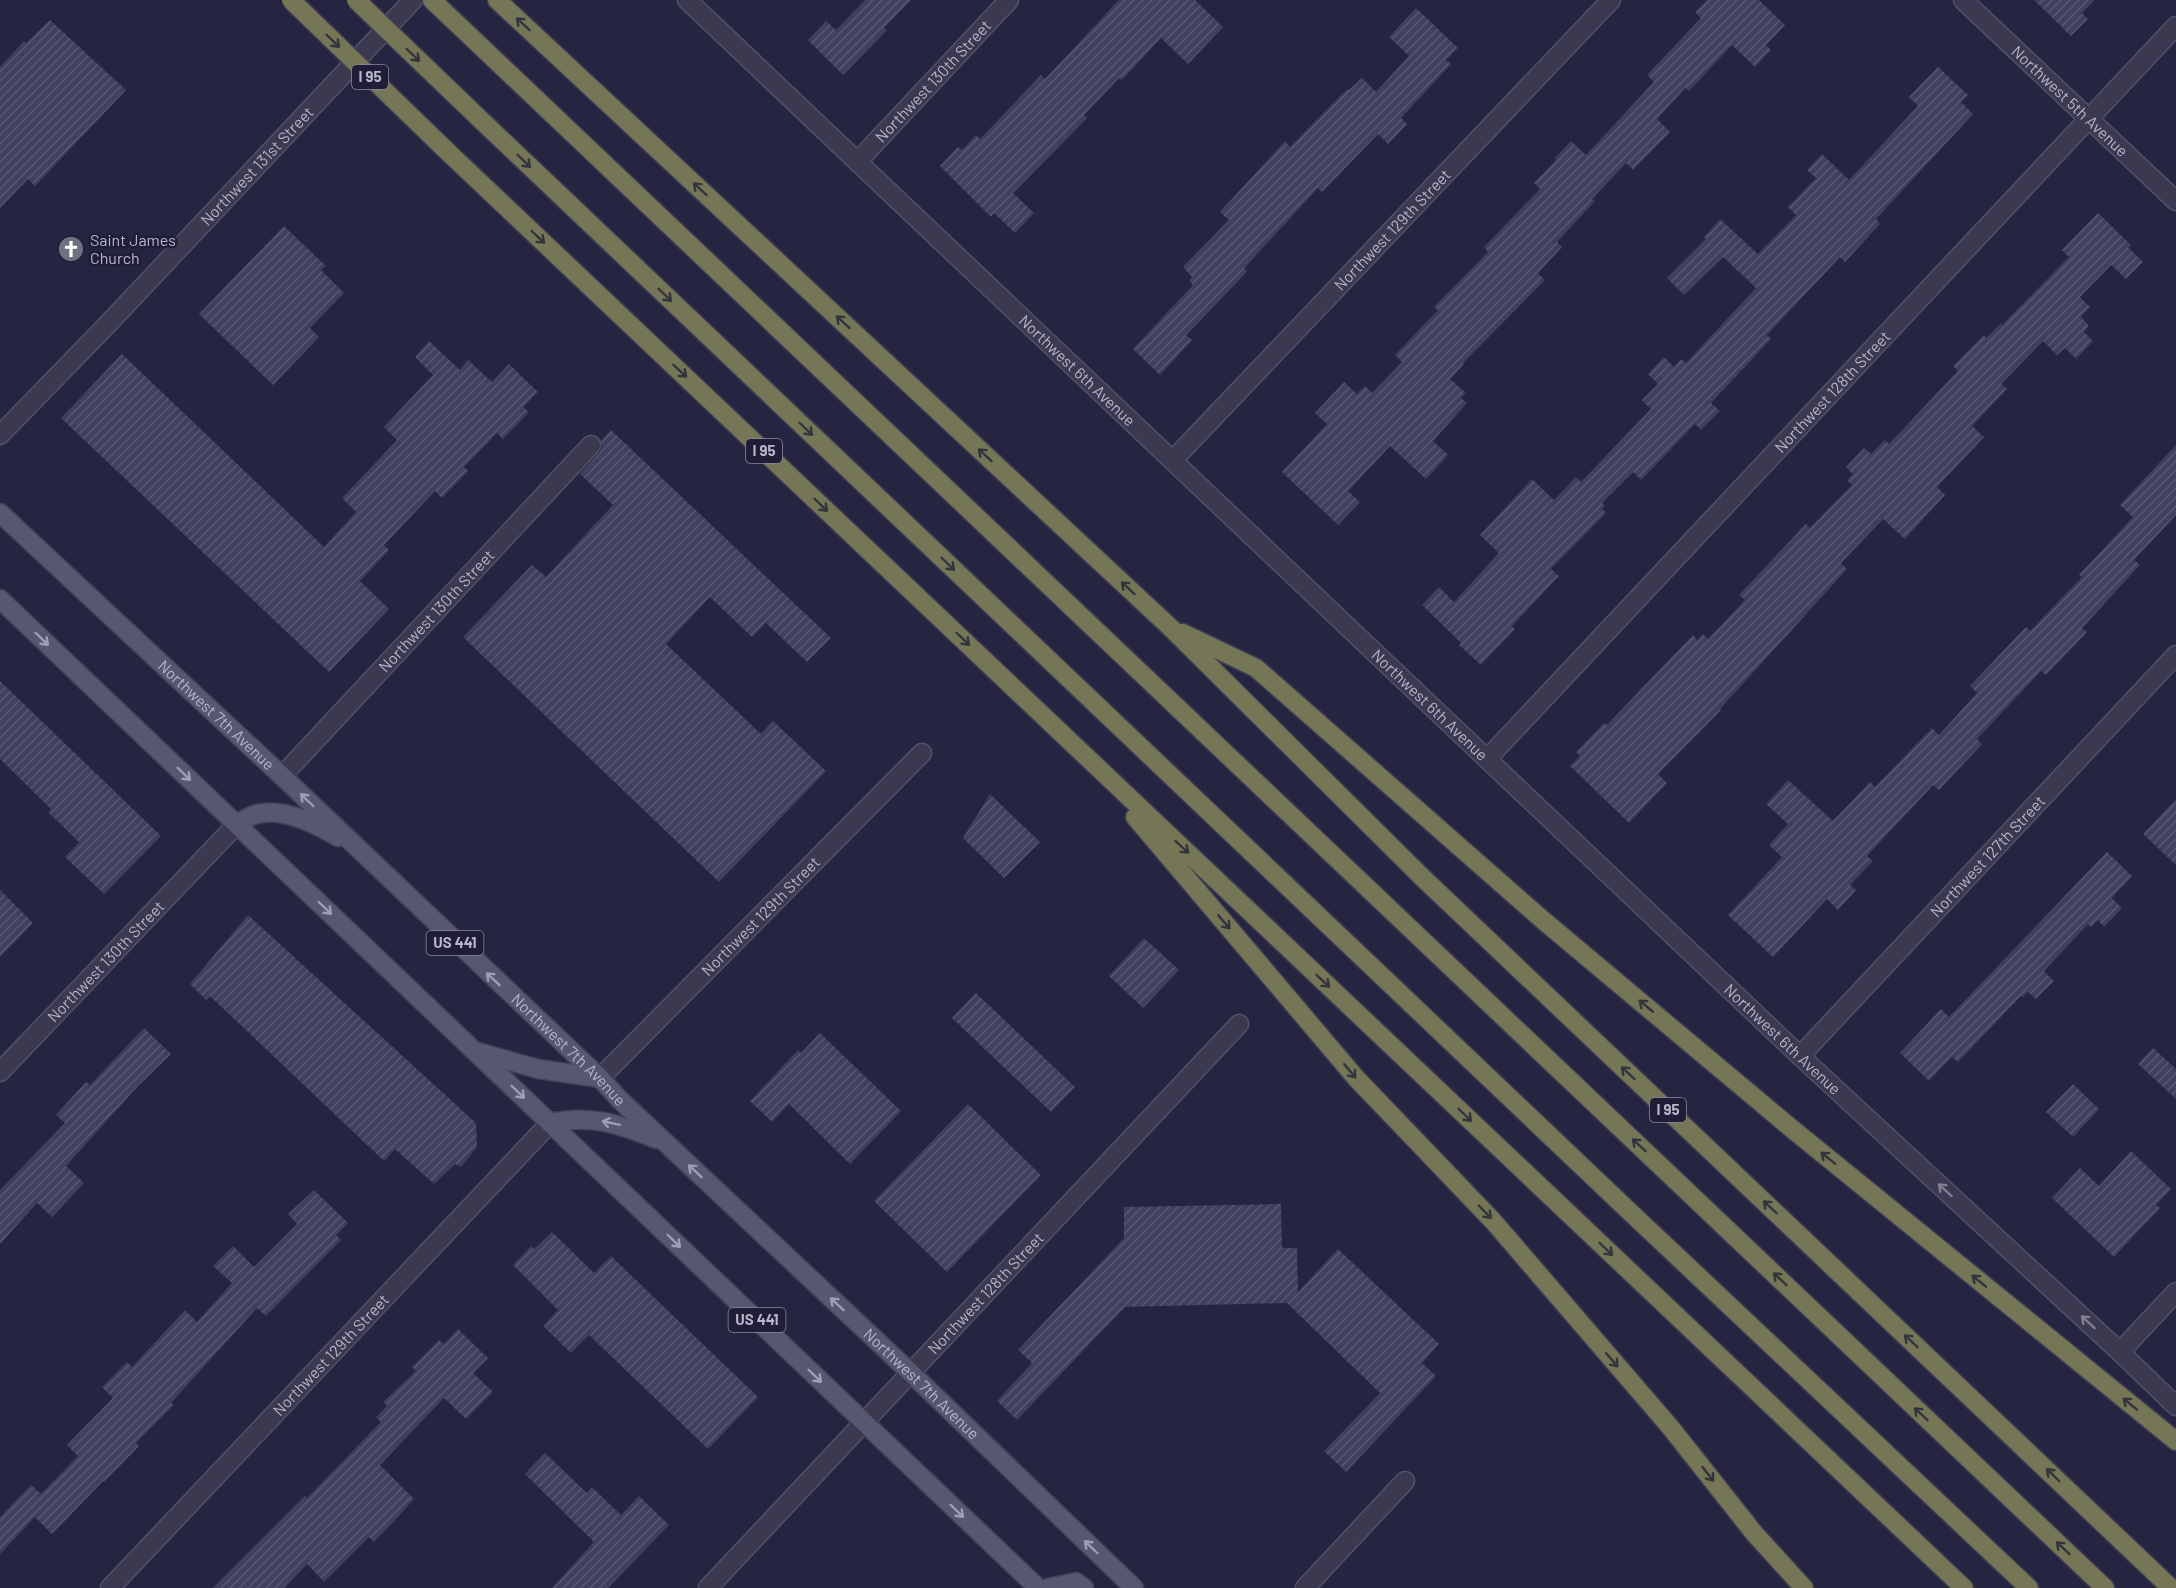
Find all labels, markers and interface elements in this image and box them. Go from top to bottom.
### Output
street label: Northwest 130th Street [871,16,994,146]
one-way arrow [516,17,531,32]
one-way arrow [325,33,340,48]
street label: Northwest 5th Avenue [2008,41,2132,160]
one-way arrow [406,48,421,62]
road number: I 95 [352,65,388,89]
street label: Northwest 131st Street [196,102,317,229]
one-way arrow [516,153,531,168]
street label: Northwest 129th Street [1330,165,1454,294]
one-way arrow [693,182,708,196]
place label: Saint James Church [90,230,176,267]
one-way arrow [530,230,545,244]
church icon: Saint James Church [56,234,86,264]
one-way arrow [657,288,672,302]
street label: Northwest 6th Avenue [1016,310,1140,430]
one-way arrow [835,315,850,329]
street label: Northwest 128th Street [1770,327,1894,456]
one-way arrow [672,363,687,377]
one-way arrow [799,422,814,437]
road number: I 95 [746,439,782,463]
one-way arrow [978,448,993,462]
one-way arrow [814,498,829,512]
street label: Northwest 130th Street [374,545,498,676]
one-way arrow [940,557,955,571]
one-way arrow [1121,581,1136,595]
one-way arrow [35,632,50,646]
one-way arrow [955,632,970,647]
street label: Northwest 6th Avenue [1368,645,1492,764]
street label: Northwest 7th Avenue [155,656,279,773]
one-way arrow [176,766,191,781]
street label: Northwest 127th Street [1926,791,2049,920]
one-way arrow [300,793,315,807]
one-way arrow [1174,840,1189,854]
street label: Northwest 129th Street [697,852,823,979]
street label: Northwest 130th Street [43,896,168,1026]
one-way arrow [318,901,333,915]
one-way arrow [1217,914,1231,929]
road number: US 441 [426,931,484,955]
one-way arrow [486,971,501,986]
one-way arrow [1316,974,1331,988]
street label: Northwest 6th Avenue [1721,979,1845,1098]
street label: Northwest 7th Avenue [508,989,630,1109]
one-way arrow [1638,1000,1654,1013]
one-way arrow [1343,1063,1357,1078]
one-way arrow [1621,1065,1636,1080]
one-way arrow [511,1085,526,1100]
road number: I 95 [1650,1098,1686,1122]
one-way arrow [1457,1108,1472,1122]
one-way arrow [602,1117,621,1128]
one-way arrow [1631,1138,1646,1152]
one-way arrow [1821,1151,1836,1165]
one-way arrow [688,1164,703,1178]
one-way arrow [1938,1183,1953,1197]
one-way arrow [1762,1199,1777,1214]
one-way arrow [1477,1205,1492,1220]
street label: Northwest 128th Street [923,1228,1047,1358]
one-way arrow [667,1234,682,1249]
one-way arrow [1599,1242,1614,1256]
one-way arrow [1773,1273,1788,1287]
one-way arrow [1971,1275,1987,1288]
street label: Northwest 129th Street [268,1290,392,1419]
one-way arrow [830,1297,845,1312]
road number: US 441 [728,1308,786,1332]
one-way arrow [2081,1315,2096,1329]
street label: Northwest 7th Avenue [860,1324,984,1443]
one-way arrow [1904,1334,1919,1348]
one-way arrow [1605,1352,1619,1367]
one-way arrow [808,1369,823,1383]
one-way arrow [2122,1398,2138,1411]
one-way arrow [1914,1406,1929,1421]
one-way arrow [1701,1466,1714,1482]
one-way arrow [2045,1468,2060,1482]
one-way arrow [949,1503,964,1518]
one-way arrow [1084,1540,1099,1555]
one-way arrow [2056,1541,2071,1555]

